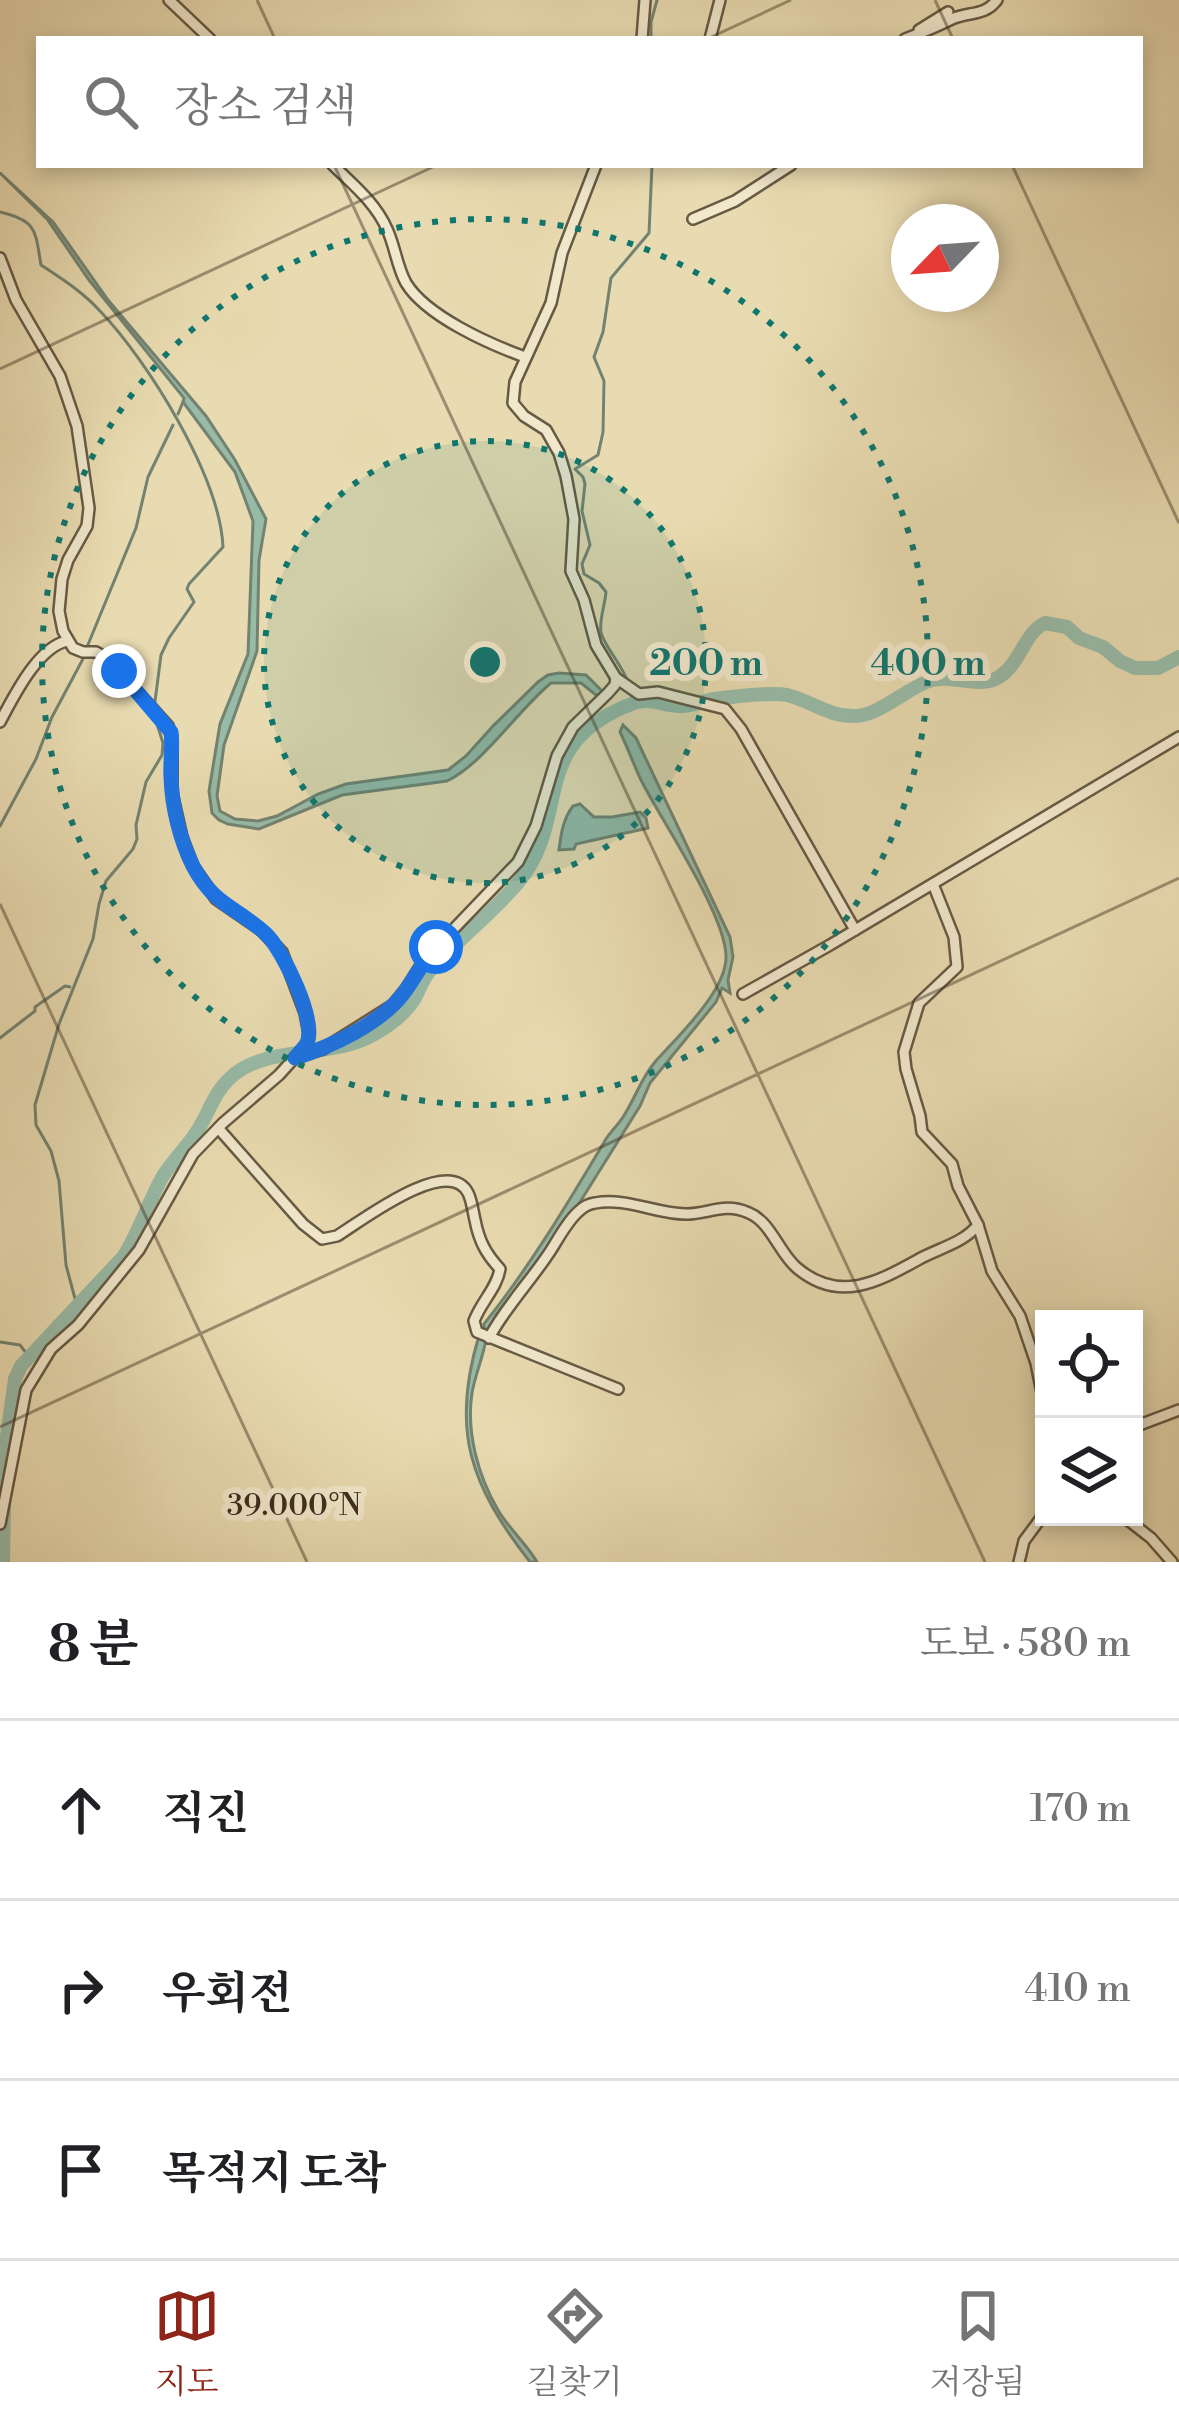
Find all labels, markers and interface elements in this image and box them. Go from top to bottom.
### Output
search box [36,36,1143,168]
icon: search [78,69,144,135]
text: 장소 검색 [174,79,357,136]
north arrow [891,204,999,312]
centre of rings [464,641,506,683]
text: 200 m [649,642,763,687]
text: 400 m [871,642,986,687]
route end [92,644,146,698]
route start [409,920,463,974]
map controls [1035,1310,1143,1526]
button: locate [1035,1310,1143,1418]
button: layers [1035,1418,1143,1526]
text: 39.000°N [227,1487,361,1525]
text: 8 분 [48,1614,138,1678]
text: 도보 · 580 m [920,1620,1131,1669]
icon: ahead [48,1777,114,1843]
text: 170 m [1029,1785,1131,1834]
text: 직진 [162,1786,249,1843]
icon: right [48,1957,114,2023]
text: 410 m [1024,1965,1131,2014]
text: 우회전 [162,1966,292,2023]
icon: arrive [48,2137,114,2203]
text: 목적지 도착 [162,2146,387,2203]
tab: 지도 [154,2283,220,2404]
tab: 길찾기 [527,2283,622,2404]
tab: 저장됨 [930,2283,1025,2404]

